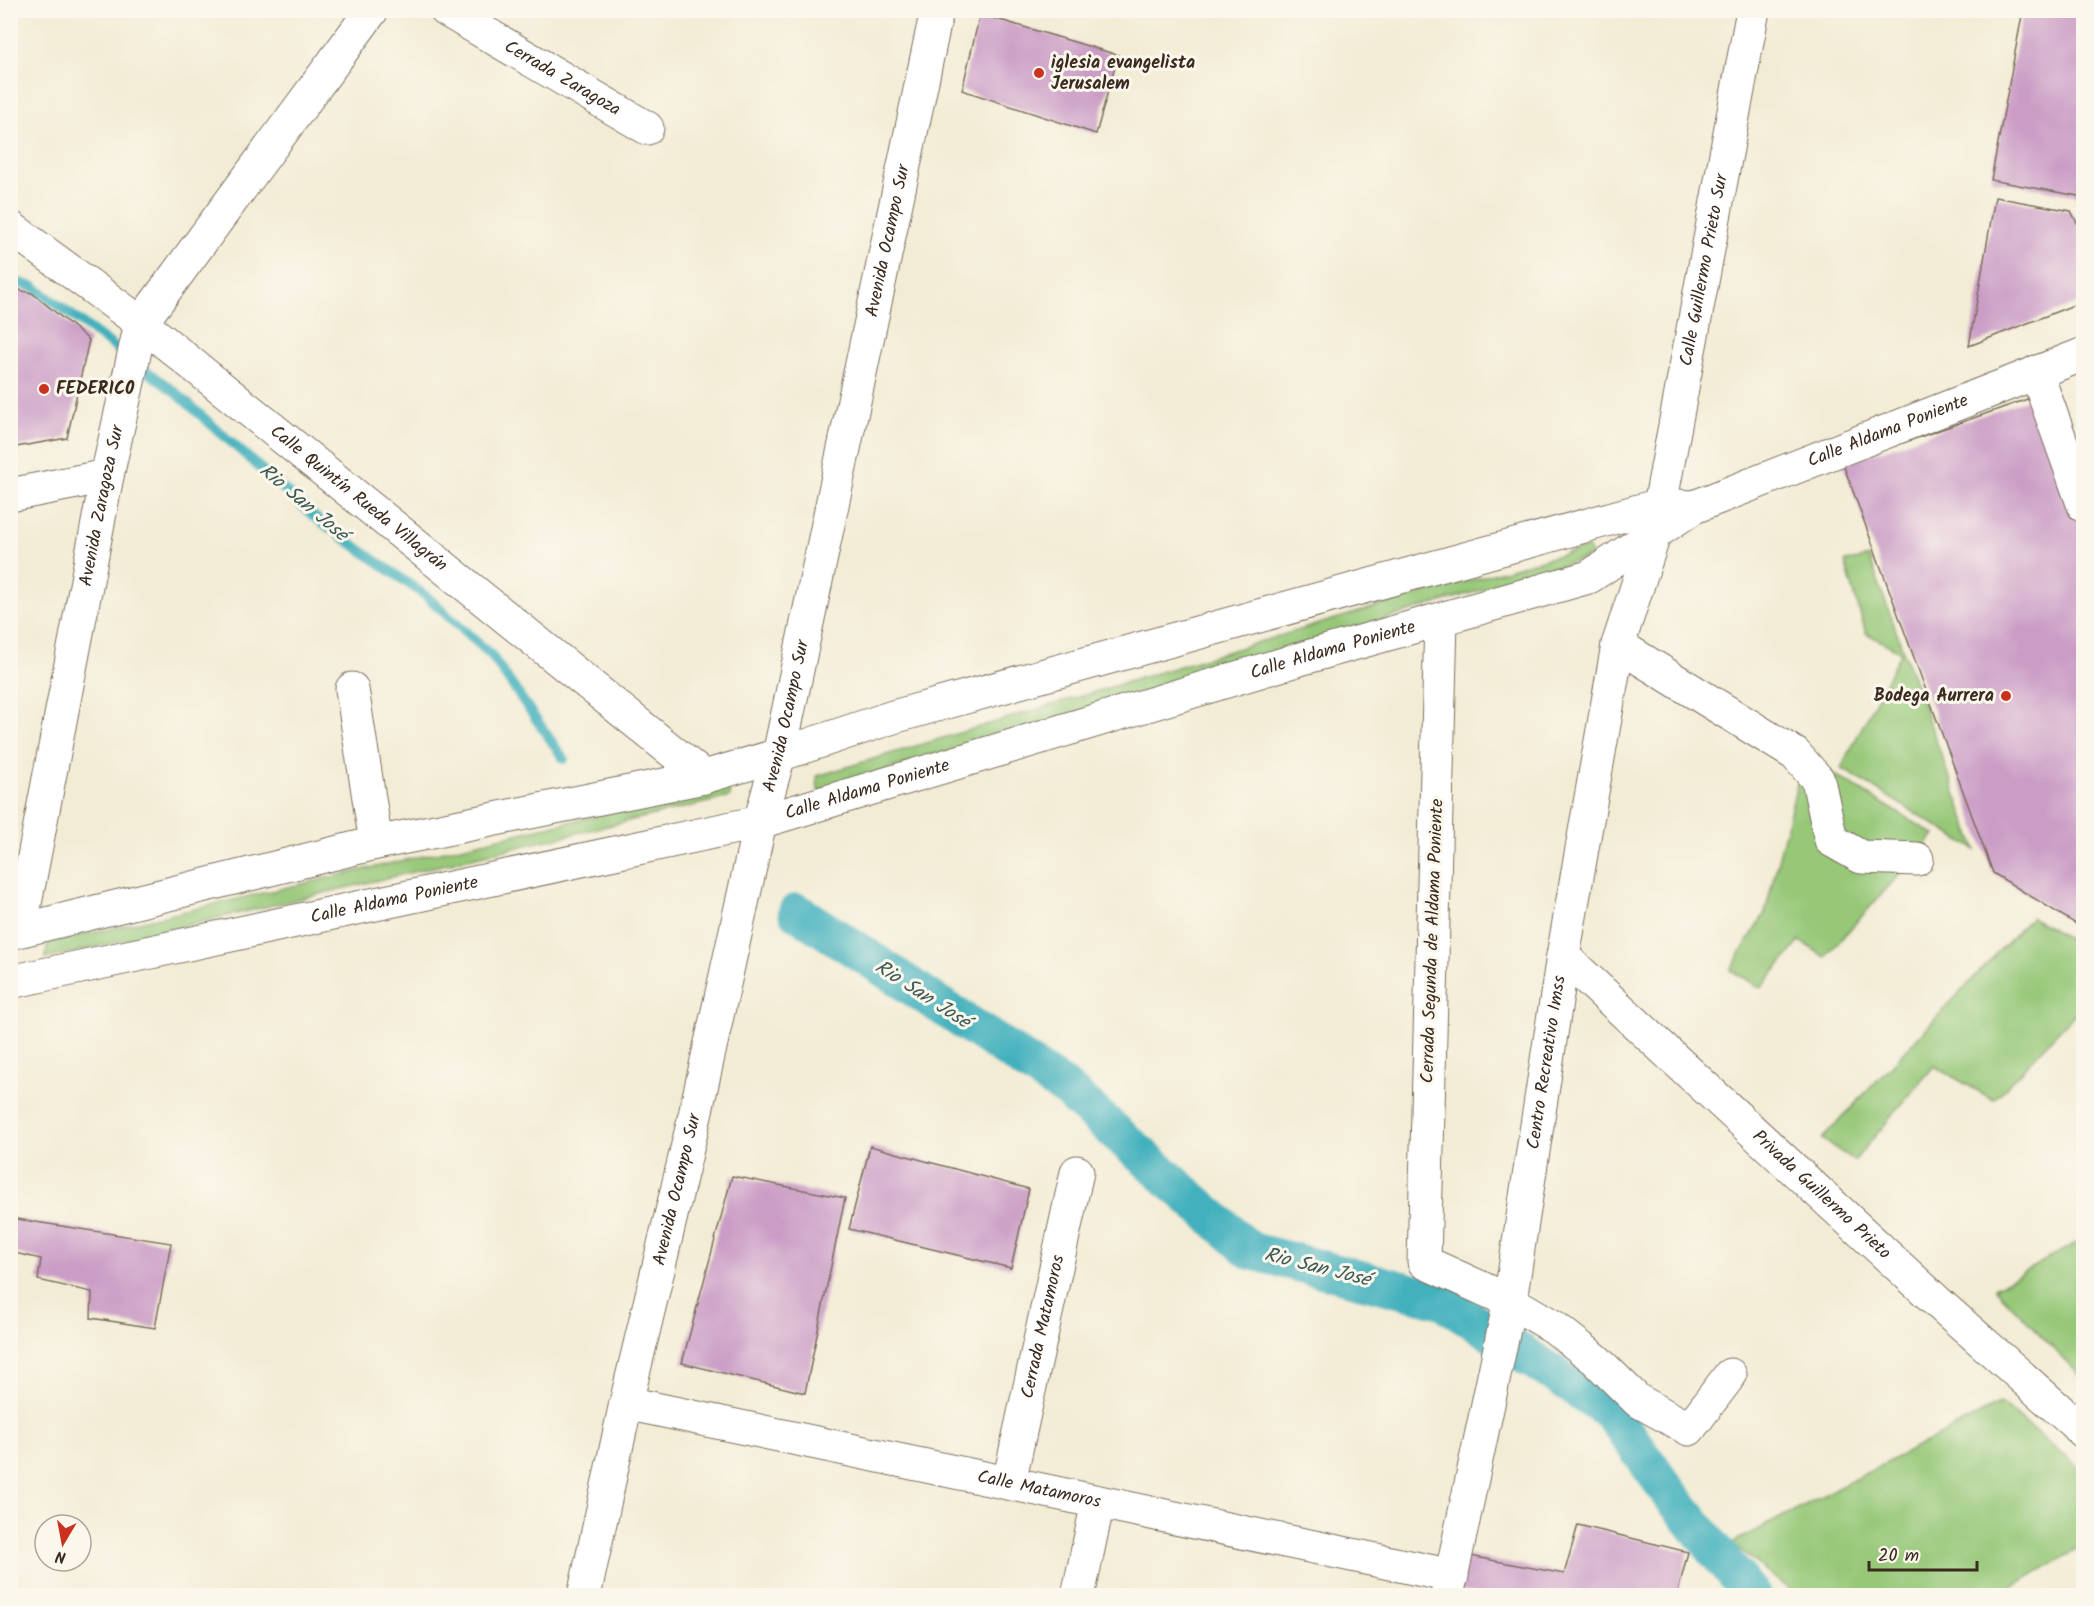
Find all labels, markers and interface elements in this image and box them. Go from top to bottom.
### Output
street label: Cerrada Zaragoza [499,33,626,124]
place label: iglesia evangelista Jerusalem [1051,49,1195,99]
marker: iglesia evangelista Jerusalem [1032,66,1046,80]
street label: Avenida Ocampo Sur [858,161,919,320]
street label: Calle Guillermo Prieto Sur [1672,171,1737,368]
place label: FEDERIC0 [56,375,135,404]
marker: FEDERIC0 [37,382,51,396]
street label: Calle Aldama Poniente [1803,386,1973,476]
street label: Calle Quintín Rueda Villagrán [263,418,454,579]
street label: Avenida Zaragoza Sur [72,421,133,589]
water label: Rio San José [251,456,359,553]
street label: Calle Aldama Poniente [1247,612,1419,688]
street label: Avenida Ocampo Sur [755,636,818,796]
place label: Bodega Aurrera [1874,682,1994,711]
marker: Bodega Aurrera [1999,689,2013,703]
street label: Calle Aldama Poniente [781,751,953,828]
street label: Cerrada Segunda de Aldama Poniente [1414,798,1452,1084]
street label: Calle Aldama Poniente [308,868,481,932]
water label: Rio San José [868,952,980,1041]
street label: Centro Recreativo Imss [1519,973,1574,1151]
street label: Avenida Ocampo Sur [645,1110,710,1268]
street label: Privada Guillermo Prieto [1745,1123,1898,1267]
water label: Rio San José [1261,1239,1378,1298]
street label: Cerrada Matamoros [1013,1252,1073,1401]
street label: Calle Matamoros [975,1462,1104,1517]
north arrow [33,1513,93,1573]
scale bar [1869,1534,1977,1572]
text: 20 m [1878,1542,1919,1571]
text: N [54,1543,68,1569]

